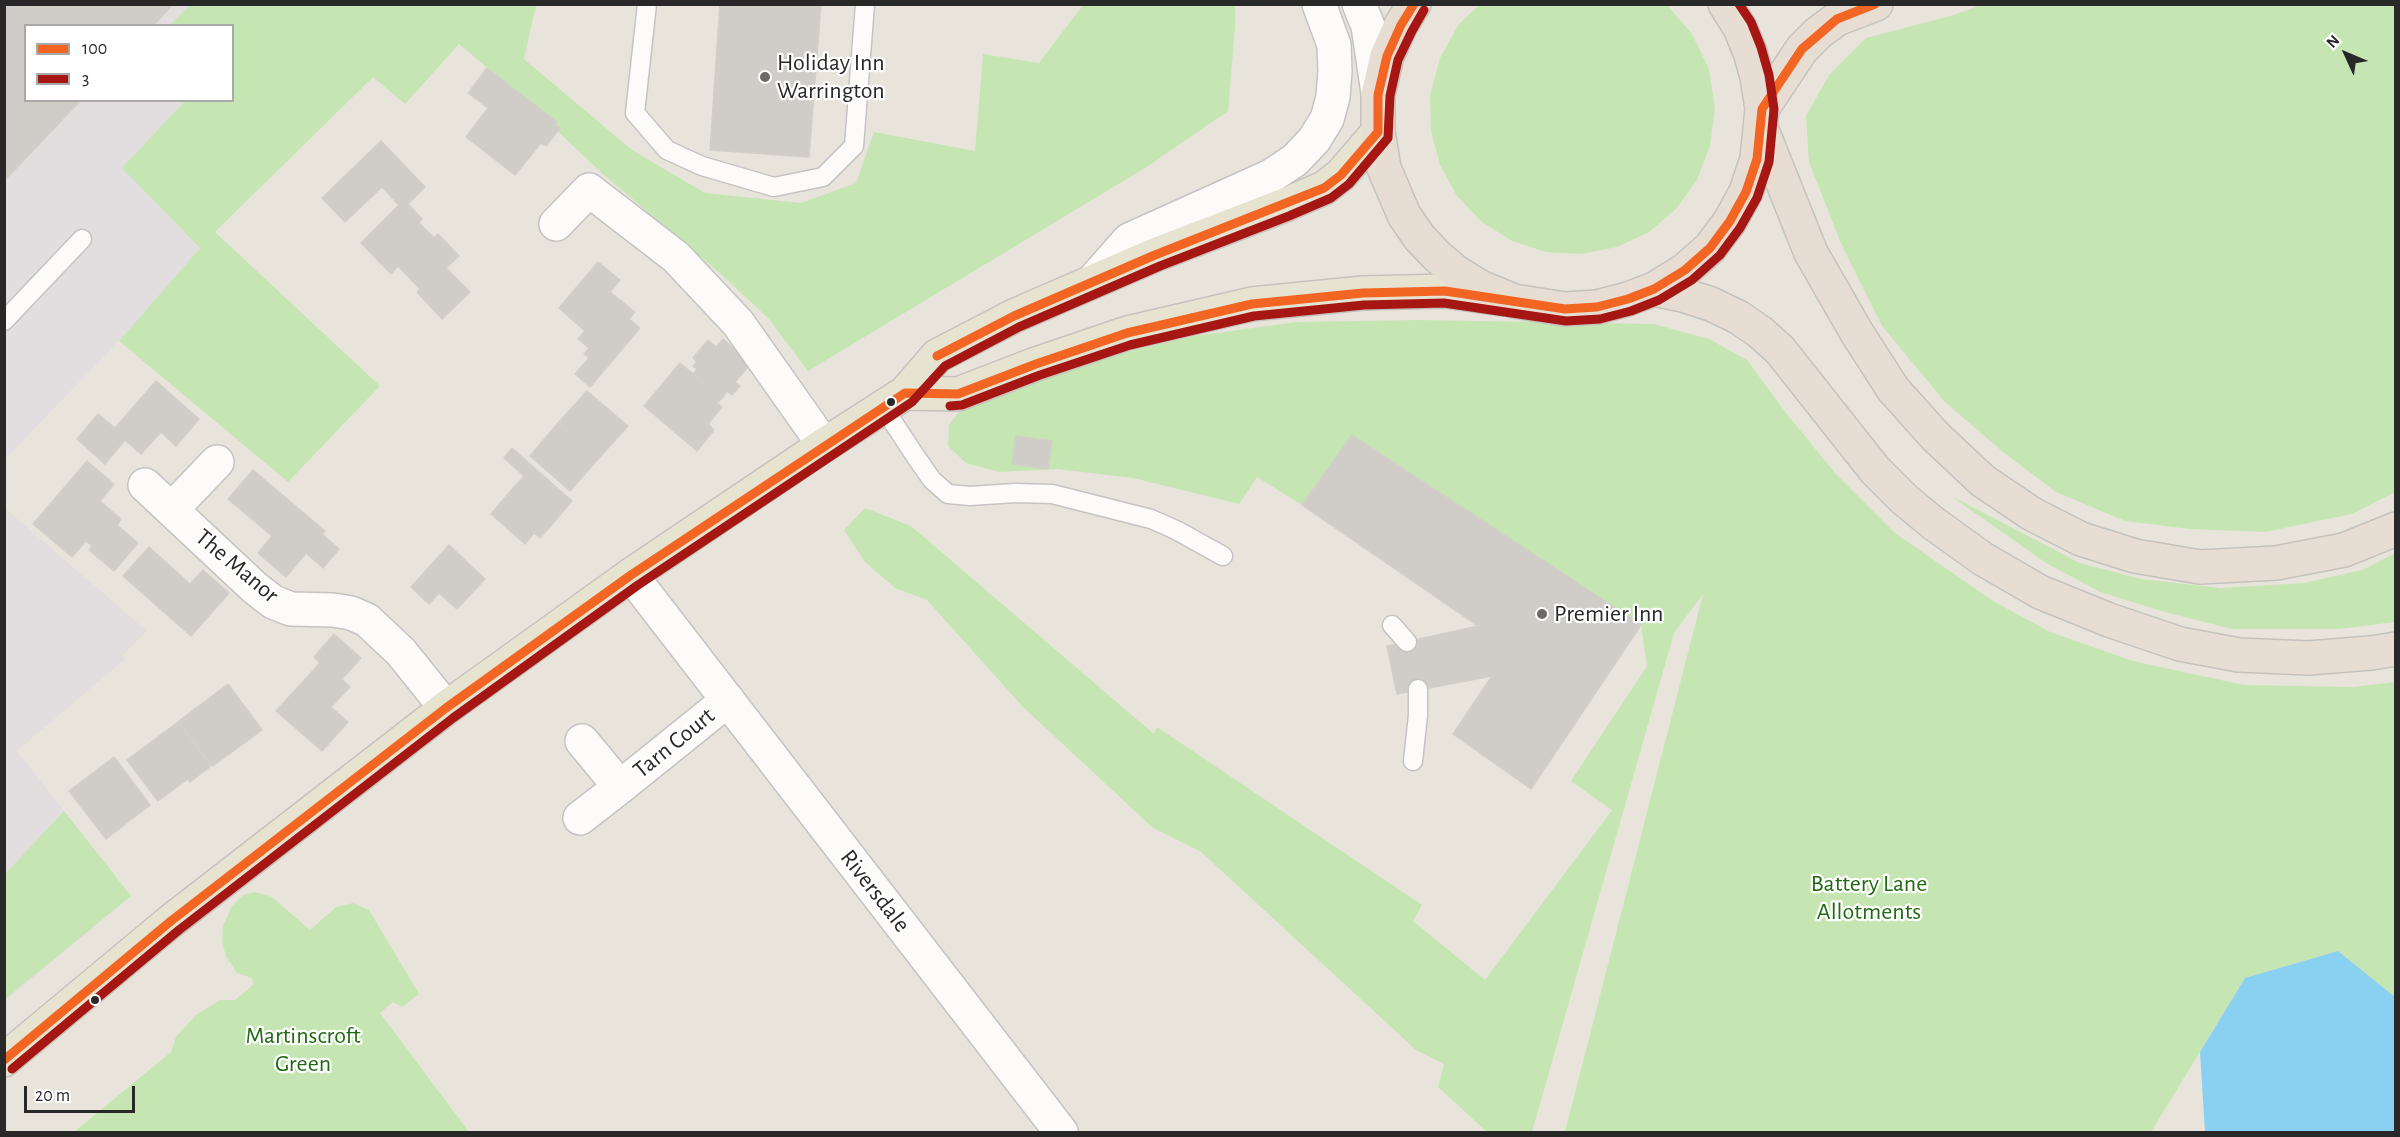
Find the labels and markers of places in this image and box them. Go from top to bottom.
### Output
place label: Holiday Inn Warrington [777,49,885,105]
marker: Holiday Inn Warrington [758,70,772,84]
unlabelled marker [885,396,897,408]
place label: Premier Inn [1554,600,1663,628]
marker: Premier Inn [1535,607,1549,621]
unlabelled marker [89,994,101,1006]

